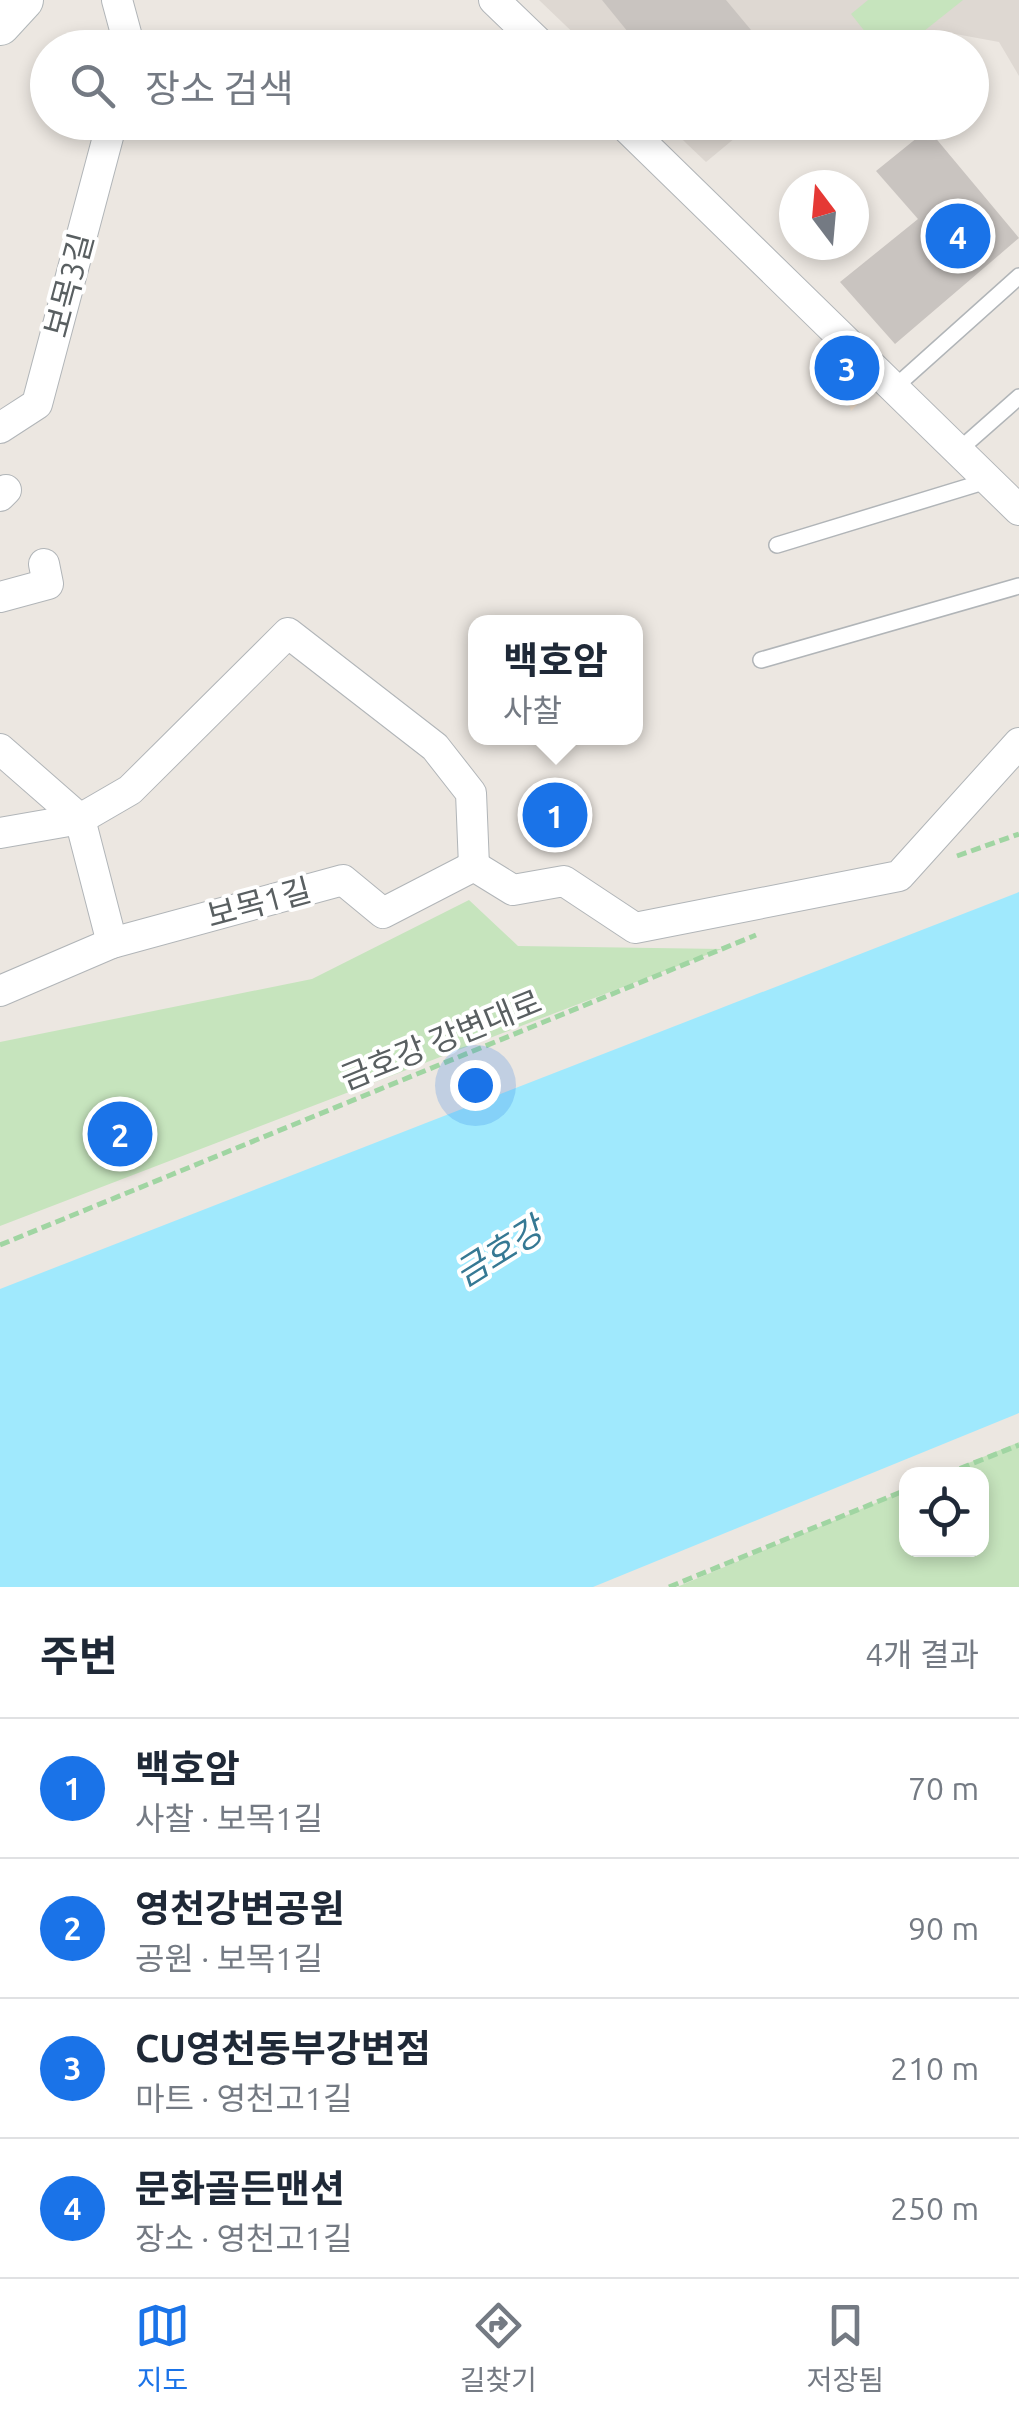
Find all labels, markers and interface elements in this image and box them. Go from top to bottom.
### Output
search box [30,30,989,140]
icon: search [65,58,120,113]
text: 장소 검색 [145,67,294,109]
north arrow [779,170,869,260]
pin: 4 [926,198,990,274]
street label: 보목3길 [37,229,99,341]
pin: 3 [814,330,880,406]
popup [468,615,643,745]
text: 백호암 [503,639,608,681]
text: 사찰 [503,692,562,728]
pin: 1 [522,778,588,852]
street label: 보목1길 [203,871,315,933]
street label: 금호강 강변대로 [335,982,546,1096]
your location [450,1060,501,1111]
pin: 2 [88,1096,152,1172]
water label: 금호강 [447,1206,554,1294]
map controls [899,1467,989,1557]
button: locate [899,1467,989,1557]
text: 주변 [40,1632,117,1679]
text: 4개 결과 [865,1636,979,1672]
text: 백호암 [135,1747,240,1789]
text: 1 [63,1770,82,1806]
text: 70 m [908,1770,979,1806]
text: 사찰 · 보목1길 [135,1800,323,1836]
text: 영천강변공원 [135,1887,345,1929]
text: 2 [63,1910,82,1946]
text: 90 m [908,1910,979,1946]
text: 공원 · 보목1길 [135,1940,323,1976]
text: CU영천동부강변점 [135,2027,431,2069]
text: 3 [63,2050,82,2086]
text: 210 m [890,2050,979,2086]
text: 마트 · 영천고1길 [135,2080,352,2116]
text: 문화골든맨션 [135,2167,345,2209]
text: 4 [63,2190,82,2226]
text: 250 m [890,2190,979,2226]
text: 장소 · 영천고1길 [135,2220,352,2256]
tab: 지도 [135,2298,190,2398]
tab: 길찾기 [460,2298,537,2398]
tab: 저장됨 [807,2298,884,2398]

